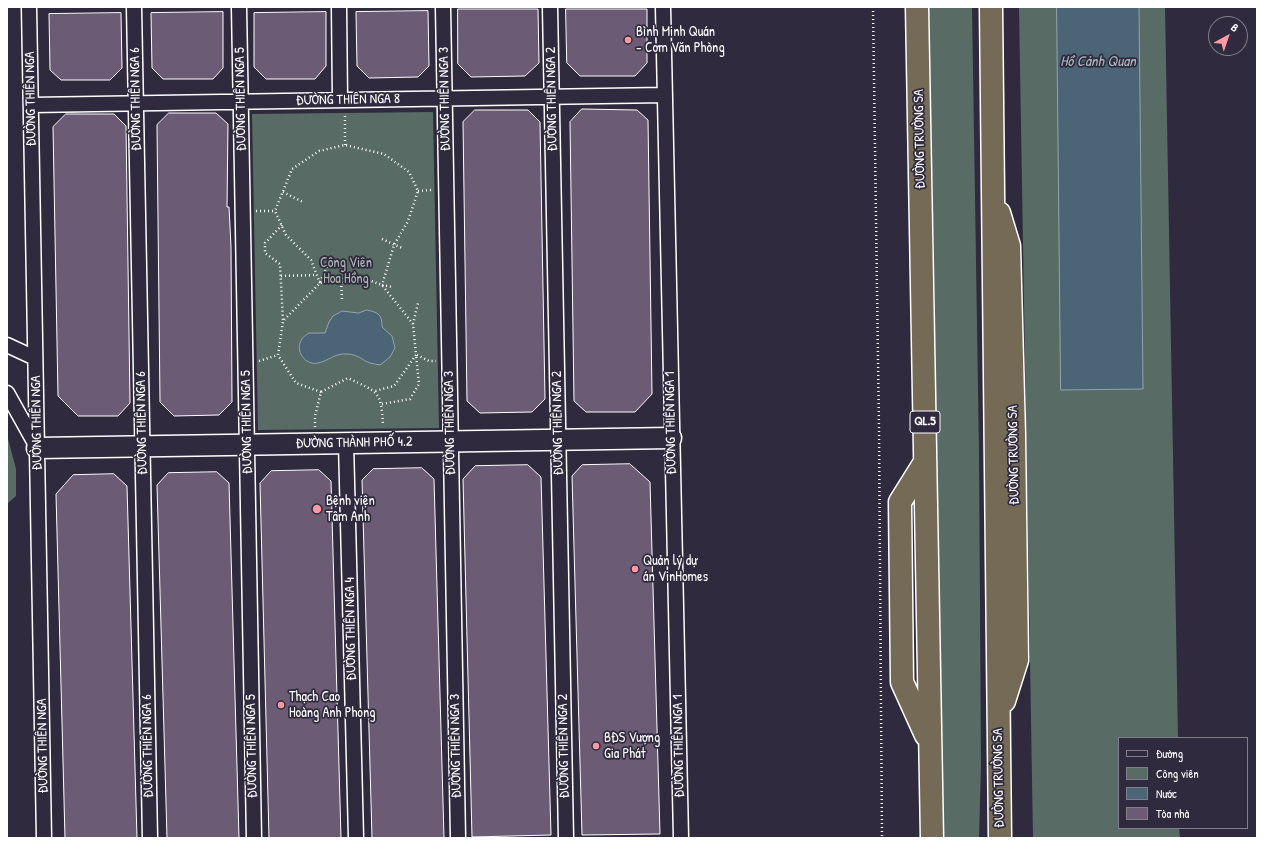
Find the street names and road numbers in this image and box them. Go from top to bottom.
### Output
street label: ĐƯỜNG THIÊN NGA 6 [127,47,145,151]
street label: ĐƯỜNG THIÊN NGA 5 [232,47,250,151]
street label: ĐƯỜNG THIÊN NGA 3 [436,47,454,151]
street label: ĐƯỜNG THIÊN NGA 2 [543,47,561,151]
street label: ĐƯỜNG THIÊN NGA [22,51,40,147]
street label: ĐƯỜNG TRƯỜNG SA [911,89,929,189]
street label: ĐƯỜNG THIÊN NGA 8 [296,91,400,109]
street label: ĐƯỜNG THIÊN NGA 5 [238,370,256,474]
street label: ĐƯỜNG THIÊN NGA 6 [133,371,151,475]
street label: ĐƯỜNG THIÊN NGA 3 [441,371,459,475]
street label: ĐƯỜNG THIÊN NGA 2 [549,371,567,475]
street label: ĐƯỜNG THIÊN NGA 1 [662,371,680,475]
street label: ĐƯỜNG THIÊN NGA [28,375,46,471]
street label: ĐƯỜNG TRƯỜNG SA [1005,405,1023,505]
road number: QL.5 [910,411,940,433]
street label: ĐƯỜNG THÀNH PHỐ 4.2 [295,434,413,452]
street label: ĐƯỜNG THIÊN NGA 4 [342,577,360,681]
street label: ĐƯỜNG THIÊN NGA 6 [139,694,157,798]
street label: ĐƯỜNG THIÊN NGA 5 [243,694,261,798]
street label: ĐƯỜNG THIÊN NGA 3 [447,694,465,798]
street label: ĐƯỜNG THIÊN NGA 2 [555,694,573,798]
street label: ĐƯỜNG THIÊN NGA 1 [670,694,688,798]
street label: ĐƯỜNG THIÊN NGA [34,698,52,794]
street label: ĐƯỜNG TRƯỜNG SA [990,728,1008,828]

